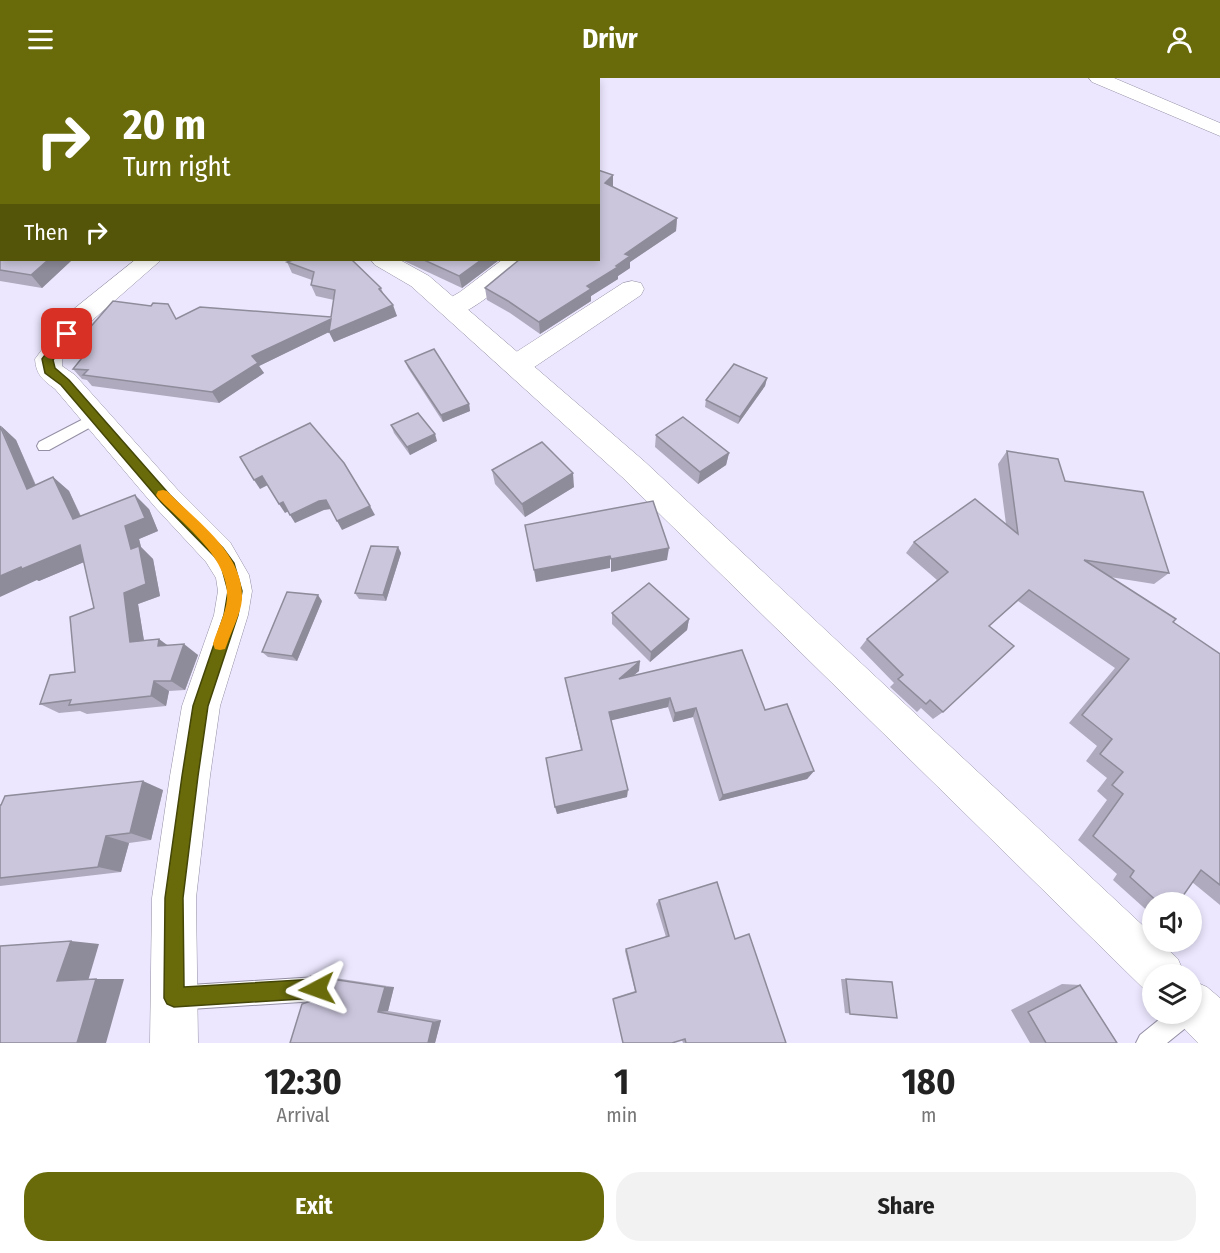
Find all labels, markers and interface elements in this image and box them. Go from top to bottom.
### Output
icon: menu [24,23,57,56]
text: Drivr [582,23,638,55]
icon: person [1163,23,1196,56]
text: 20 m [123,100,206,150]
icon: right [24,102,102,180]
text: Turn right [123,151,231,183]
icon: right [80,216,113,249]
text: Then [24,219,68,246]
pin [41,308,92,359]
icon: arrive [50,317,83,350]
map controls [1142,892,1202,1024]
button: sound [1142,892,1202,952]
position arrow [285,957,349,1021]
button: layers [1142,964,1202,1024]
text: 12:30 [264,1060,342,1104]
text: 1 [614,1060,629,1104]
text: 180 [902,1060,956,1104]
text: Arrival [277,1103,330,1127]
text: min [606,1103,637,1127]
text: m [921,1103,936,1127]
button: Exit [24,1172,604,1241]
button: Share [616,1172,1196,1241]

